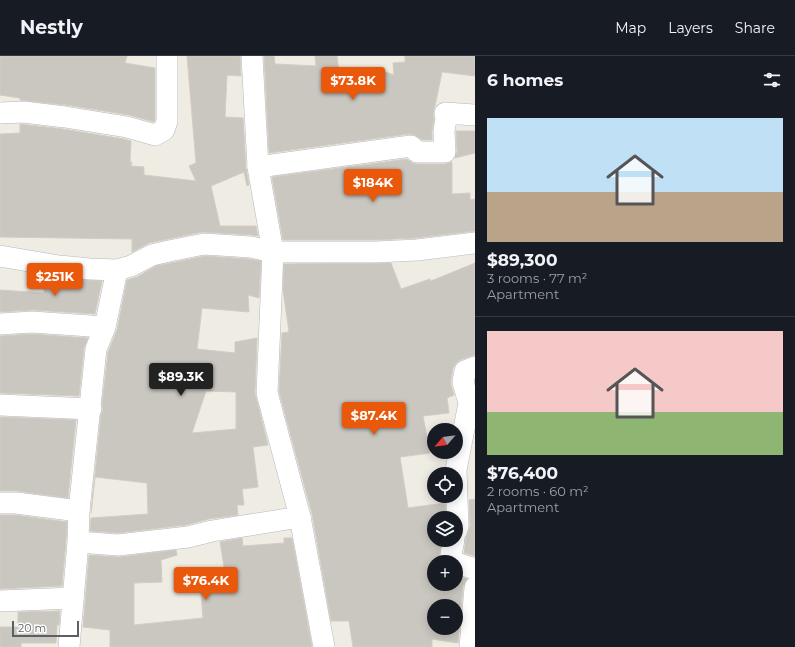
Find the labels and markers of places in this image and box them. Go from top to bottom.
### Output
pin: $73.8K [320,67,386,101]
pin: $184K [345,169,401,203]
pin: $251K [27,263,83,297]
pin: $89.3K [148,363,214,397]
pin: $87.4K [341,402,407,436]
pin: $76.4K [173,567,239,601]

